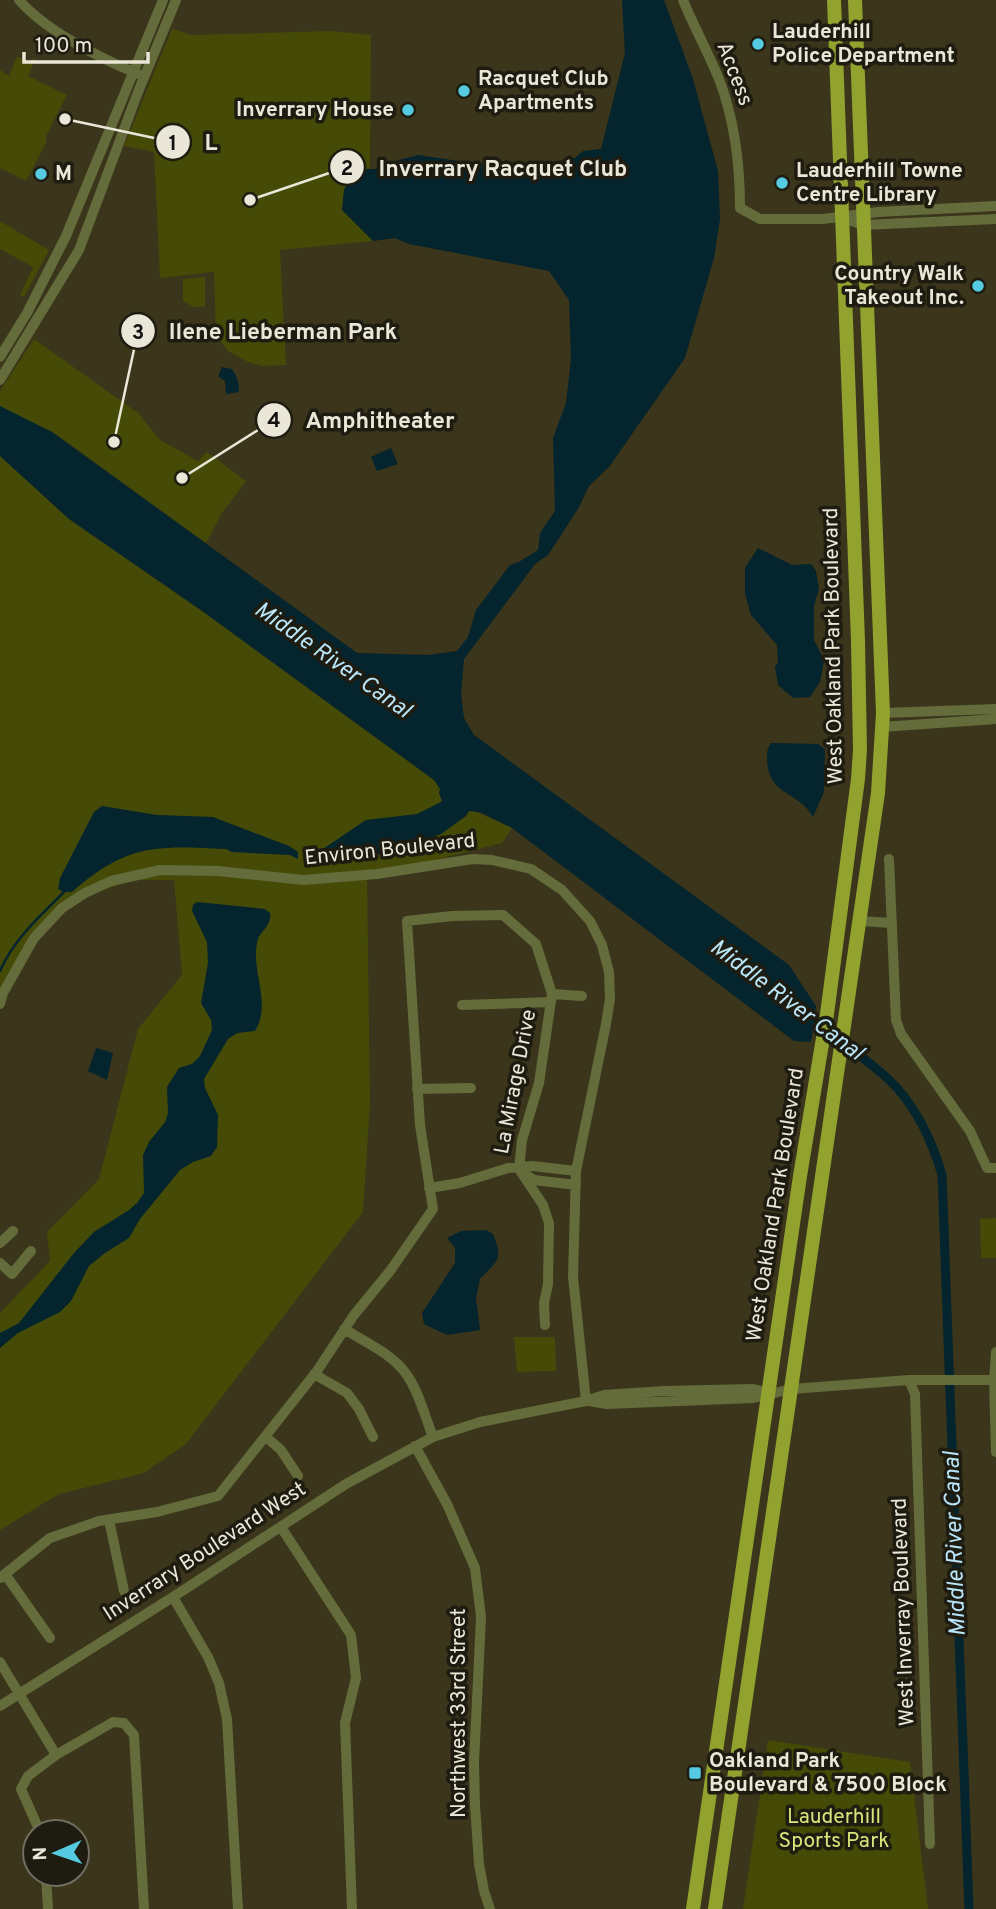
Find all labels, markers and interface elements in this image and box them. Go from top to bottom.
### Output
place label: Lauderhill Police Department [772,19,955,70]
scale bar [24,21,149,65]
text: 100 m [35,33,92,60]
marker: Lauderhill Police Department [750,36,766,52]
street label: Access [710,38,758,110]
place label: Racquet Club Apartments [478,66,609,117]
marker: Racquet Club Apartments [456,83,472,99]
place label: Inverrary House [236,97,394,124]
marker: Inverrary House [400,102,416,118]
callout: L [156,120,232,164]
text: L [204,130,218,159]
text: 1 [169,131,177,158]
callout: Inverrary Racquet Club [329,145,641,189]
text: 2 [341,156,353,183]
text: Inverrary Racquet Club [379,156,627,185]
place label: Lauderhill Towne Centre Library [796,158,963,209]
place label: M [55,161,72,188]
marker: M [33,166,49,182]
marker: Lauderhill Towne Centre Library [774,175,790,191]
place label: Country Walk Takeout Inc. [834,261,964,312]
marker: Country Walk Takeout Inc. [970,278,986,294]
callout: Ilene Lieberman Park [120,309,412,353]
text: Ilene Lieberman Park [169,319,397,348]
text: 3 [132,320,144,347]
callout: Amphitheater [257,398,469,442]
text: 4 [267,408,281,435]
text: Amphitheater [305,408,455,437]
street label: West Oakland Park Boulevard [818,507,850,785]
water label: Middle River Canal [248,596,417,727]
street label: Environ Boulevard [303,828,477,872]
water label: Middle River Canal [703,934,870,1069]
street label: La Mirage Drive [489,1007,543,1157]
street label: West Oakland Park Boulevard [741,1066,811,1344]
water label: Middle River Canal [938,1450,974,1637]
street label: Inverrary Boulevard West [98,1476,312,1628]
street label: West Inverray Boulevard [887,1497,921,1727]
street label: Northwest 33rd Street [446,1608,473,1818]
place label: Oakland Park Boulevard & 7500 Block [709,1748,947,1799]
marker: Oakland Park Boulevard & 7500 Block [687,1765,703,1781]
park label: Lauderhill Sports Park [779,1804,889,1855]
north arrow [21,1818,91,1888]
text: N [29,1846,53,1861]

